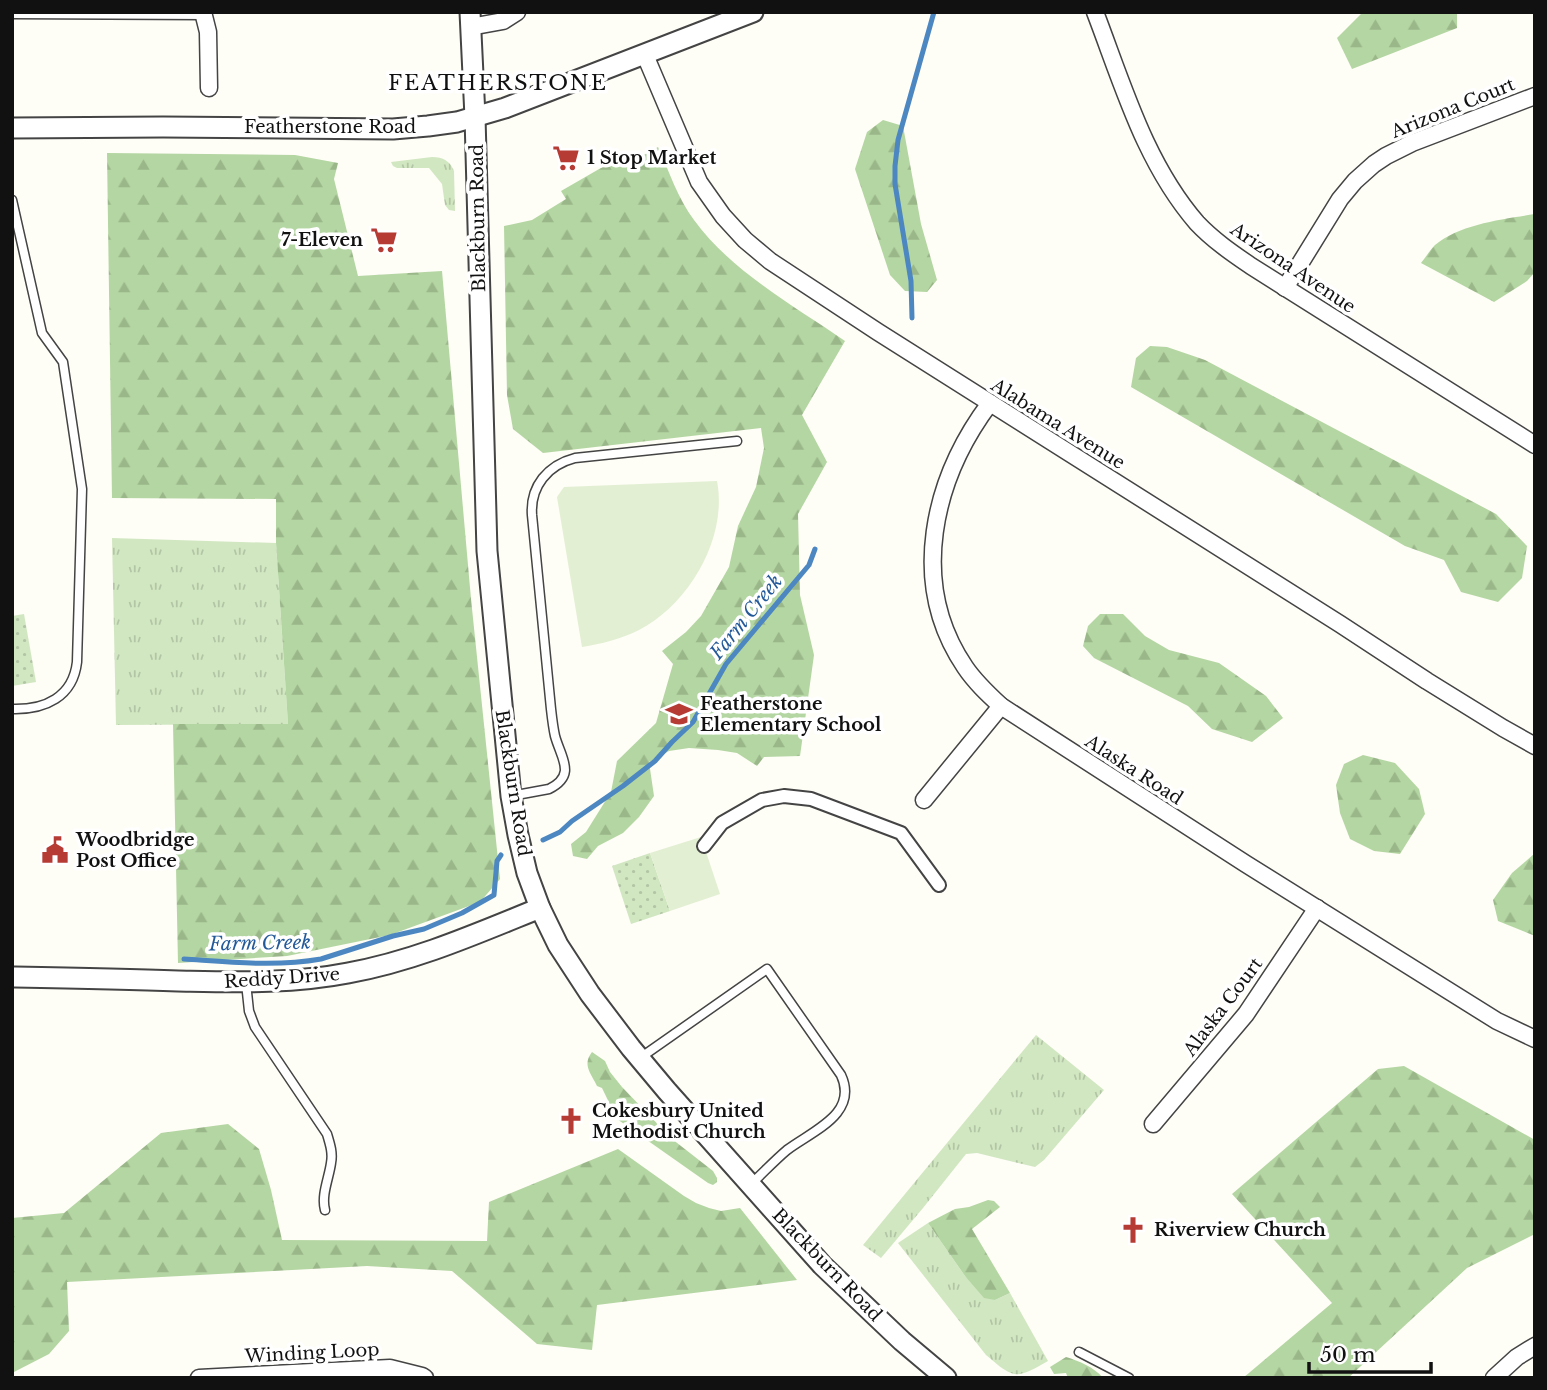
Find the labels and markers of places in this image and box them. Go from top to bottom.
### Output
supermarket icon: 1 Stop Market [551,143,581,173]
place label: 1 Stop Market [587,147,716,169]
supermarket icon: 7-Eleven [369,225,399,255]
place label: 7-Eleven [281,229,363,251]
place label: Featherstone Elementary School [700,693,882,736]
school or university icon: Featherstone Elementary School [664,699,694,729]
place label: Woodbridge Post Office [75,829,194,872]
public building icon: Woodbridge Post Office [40,835,70,865]
place label: Cokesbury United Methodist Church [592,1100,766,1143]
church icon: Cokesbury United Methodist Church [556,1106,586,1136]
church icon: Riverview Church [1118,1215,1148,1245]
place label: Riverview Church [1154,1219,1326,1241]

